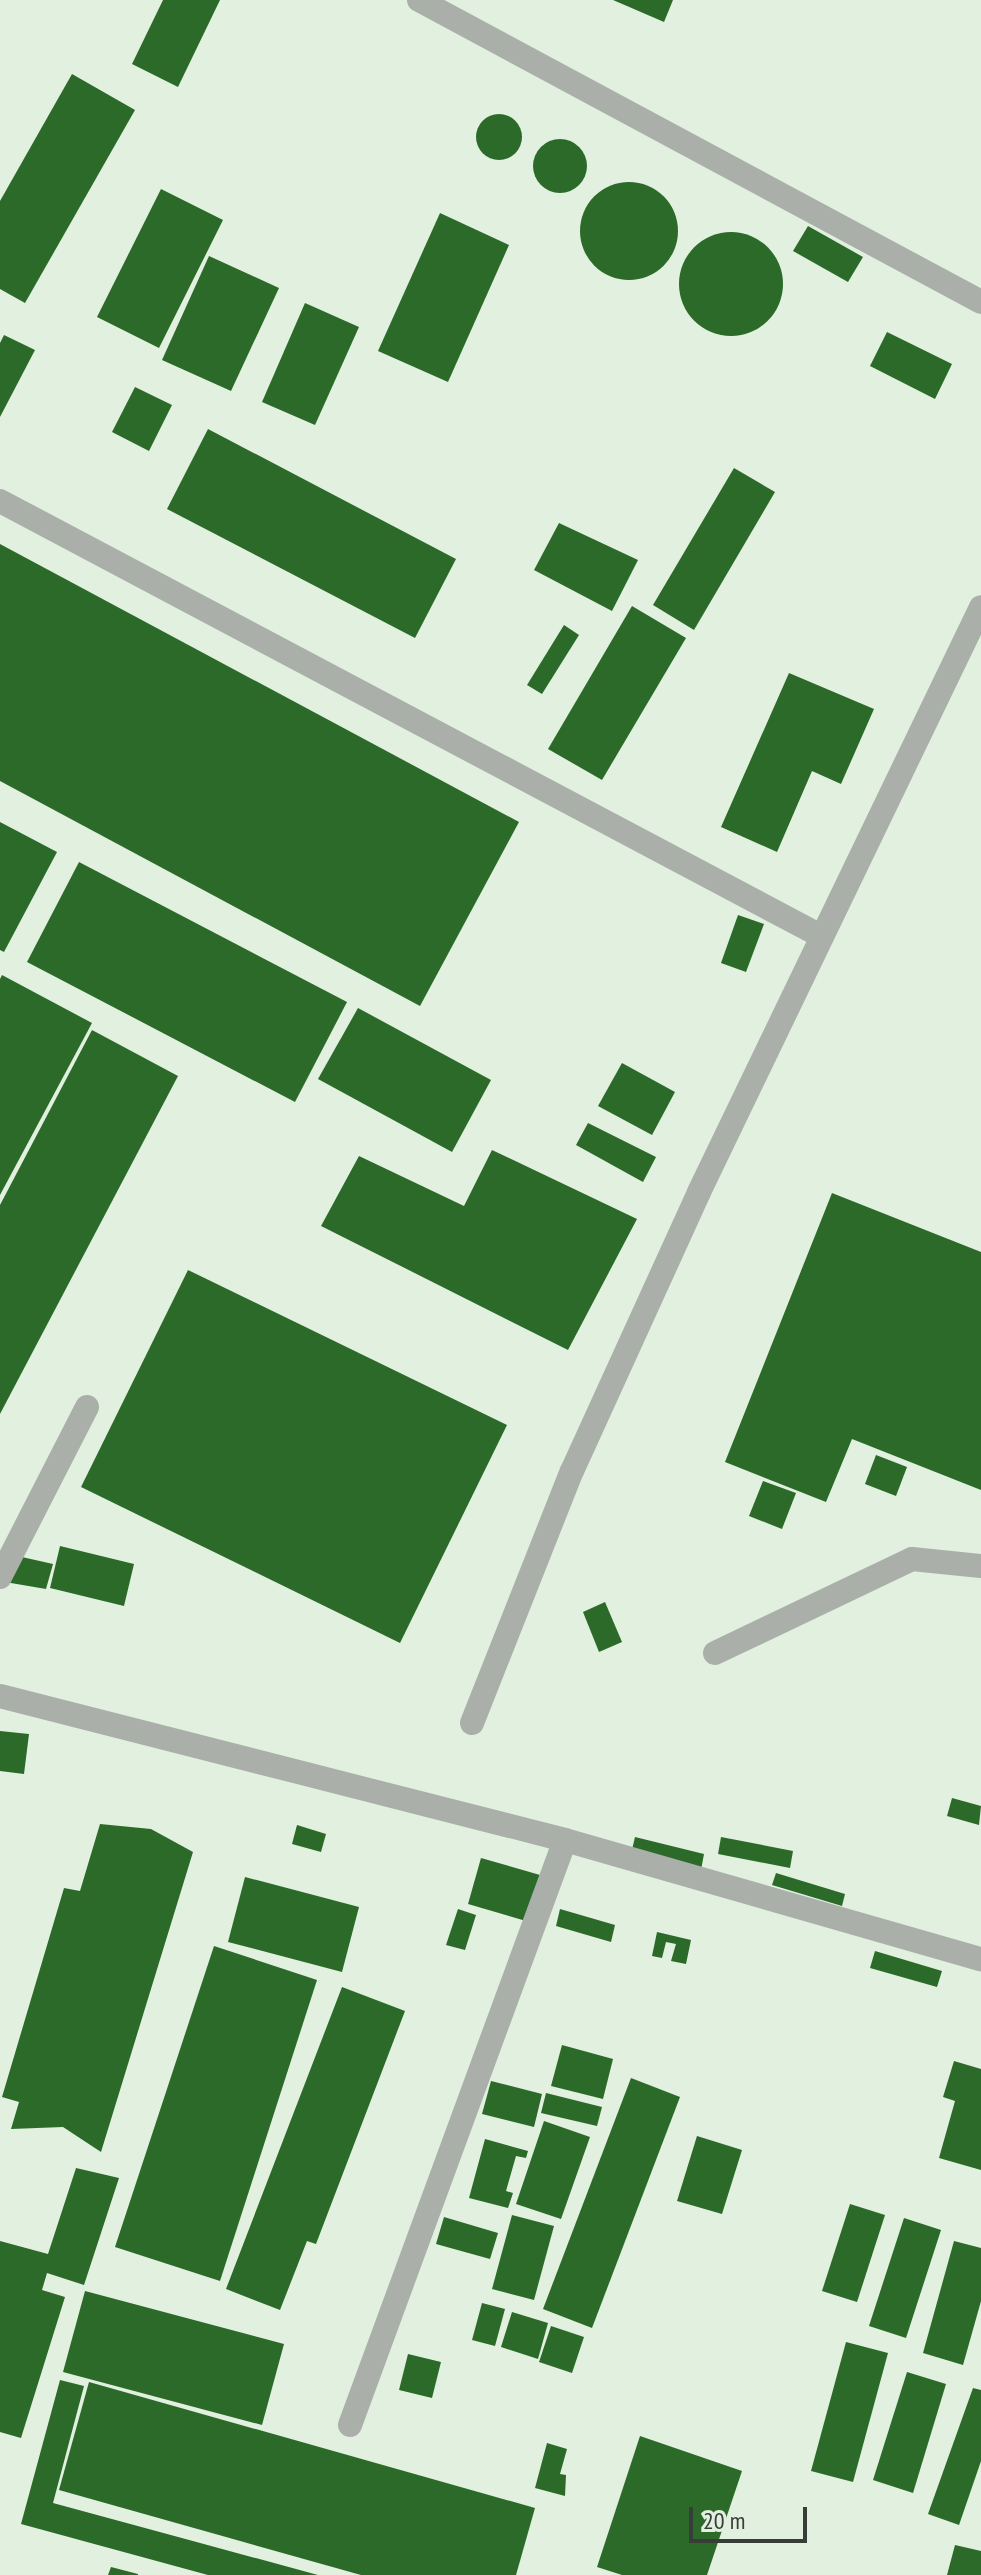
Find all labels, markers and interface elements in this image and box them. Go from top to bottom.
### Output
scale bar [693,2491,811,2541]
text: 20 m [703,2505,745,2536]

